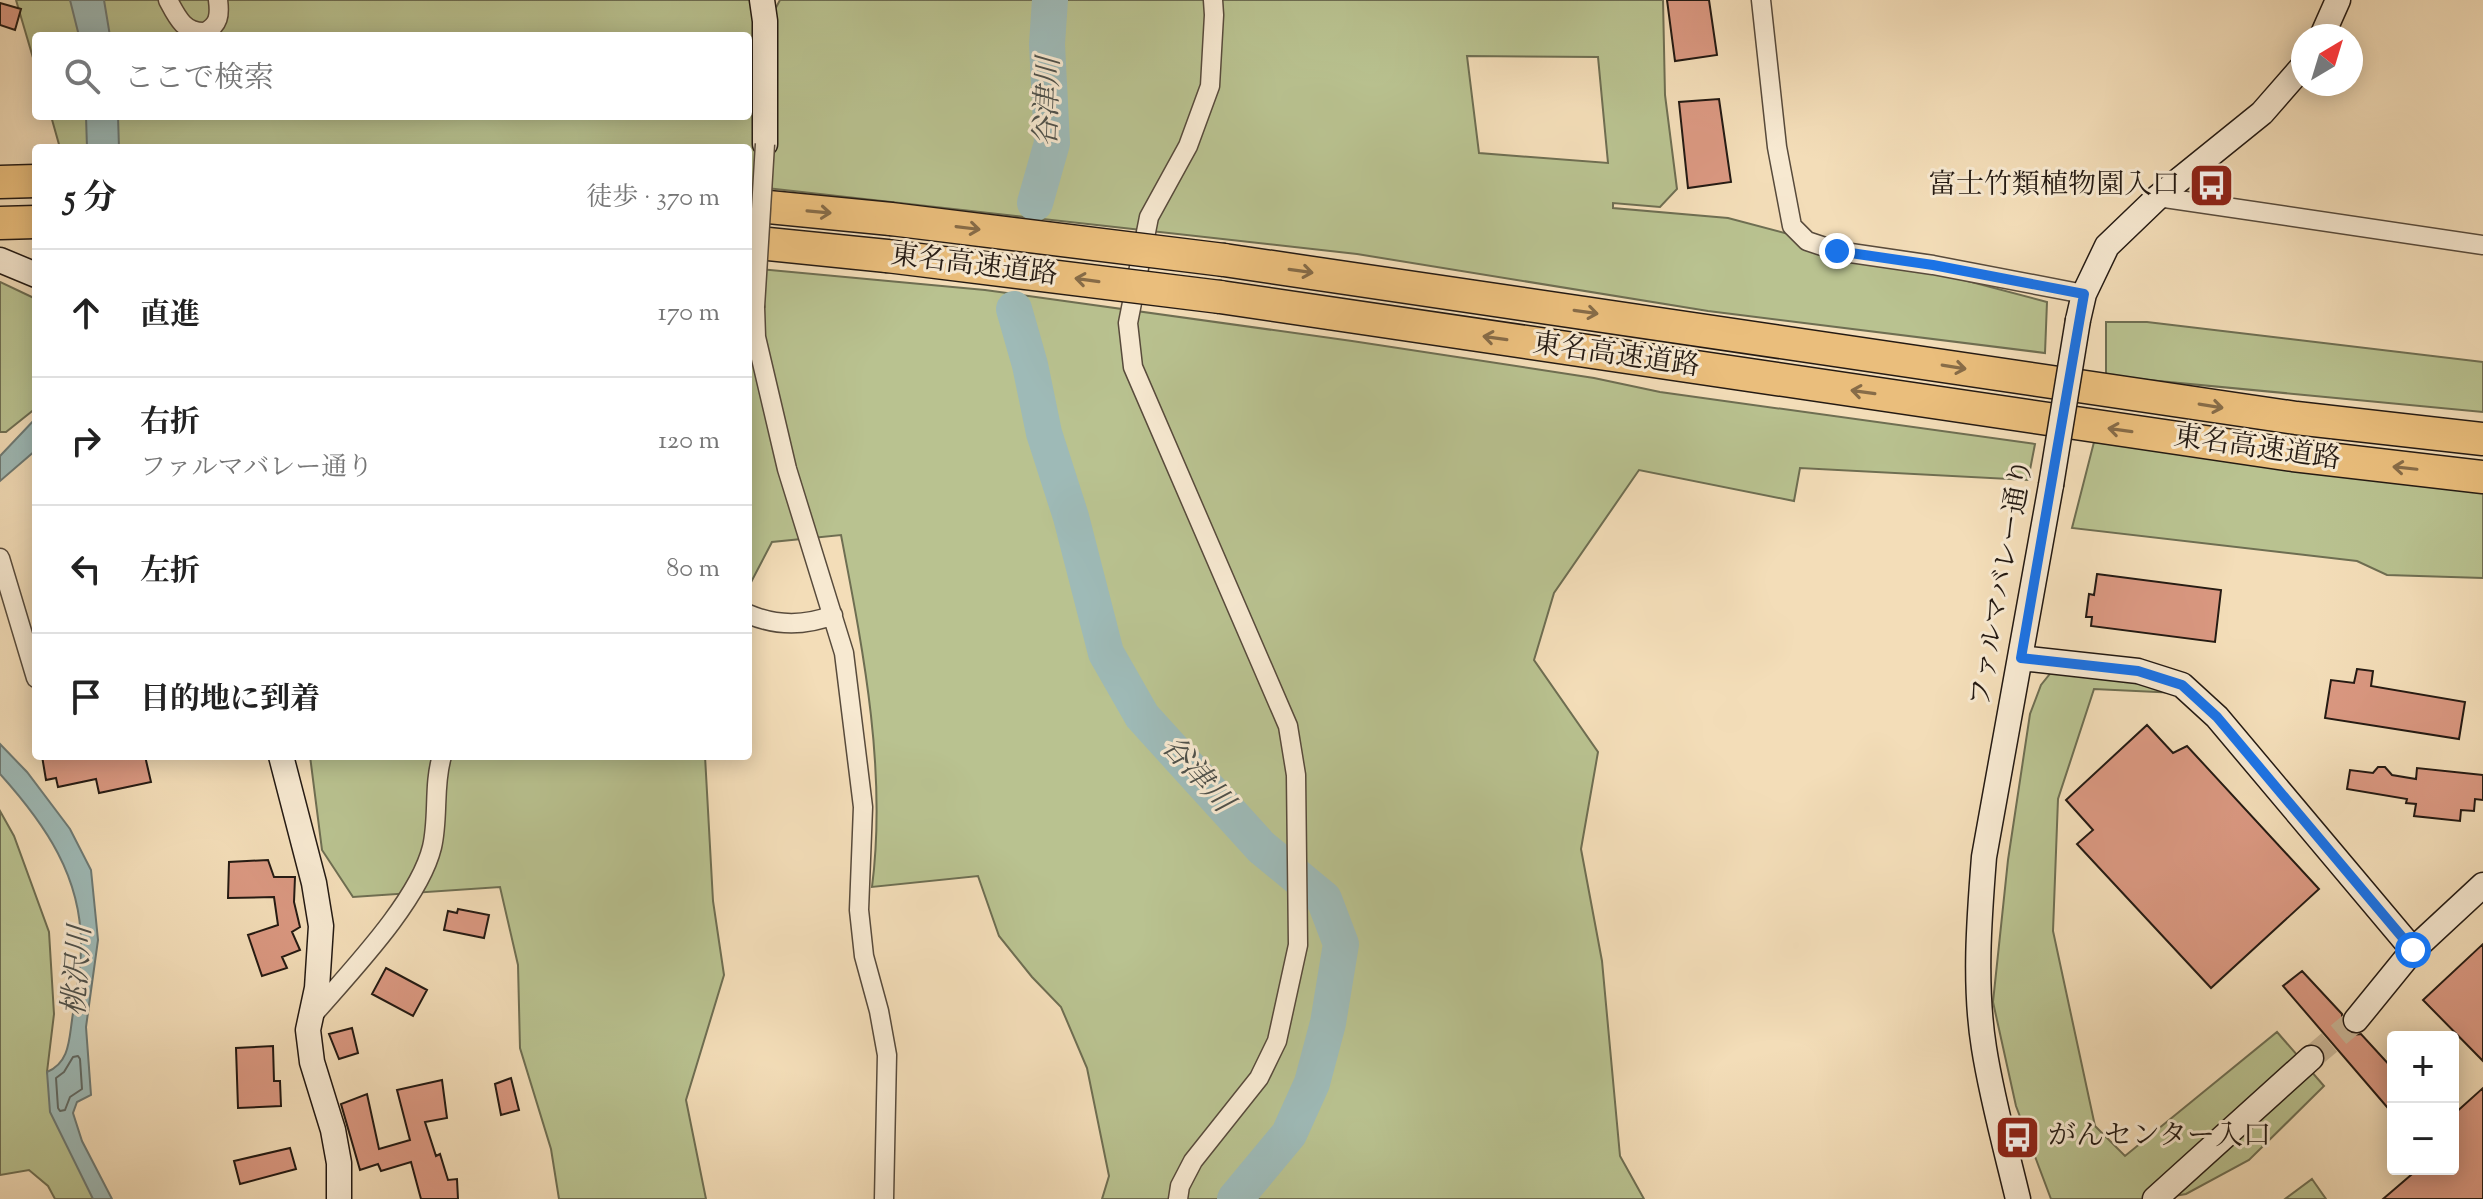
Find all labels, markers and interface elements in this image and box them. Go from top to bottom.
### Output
north arrow [2291,24,2363,96]
search box [32,32,752,120]
water label: 谷津川 [1026,53,1072,148]
icon: search [60,54,104,98]
text: ここで検索 [124,58,274,101]
bus stop icon: 富士竹類植物園入口 [2187,162,2235,210]
place label: 富士竹類植物園入口 [1928,166,2180,206]
text: 5 分 [64,175,117,224]
text: 徒歩 · 370 m [587,180,720,217]
one-way arrow [806,205,832,220]
one-way arrow [955,221,981,236]
route end [1819,233,1855,269]
street label: 東名高速道路 [888,236,1060,296]
one-way arrow [1288,264,1313,279]
one-way arrow [1075,272,1100,287]
icon: ahead [64,291,108,335]
text: 直進 [140,295,200,338]
text: 170 m [658,295,720,332]
one-way arrow [1573,305,1598,320]
street label: 東名高速道路 [1530,325,1702,387]
one-way arrow [1483,330,1508,345]
one-way arrow [1941,360,1966,375]
one-way arrow [1851,384,1876,399]
one-way arrow [2198,399,2224,414]
text: 右折 [140,402,200,445]
street label: 東名高速道路 [2171,418,2343,480]
icon: right [64,419,108,463]
one-way arrow [2108,422,2133,437]
text: 120 m [658,423,720,460]
text: ファルマバレー通り [140,450,373,487]
street label: ファルマバレー通り [1961,456,2045,710]
one-way arrow [2393,461,2419,476]
icon: left [64,547,108,591]
text: 左折 [140,551,200,594]
text: 80 m [666,551,720,588]
icon: arrive [64,675,108,719]
text: 目的地に到着 [140,679,320,722]
water label: 谷津川 [1150,727,1244,825]
water label: 桃沢川 [54,922,104,1017]
route start [2395,932,2431,968]
map controls [2387,1031,2459,1175]
button: + [2387,1031,2459,1103]
button: − [2387,1103,2459,1175]
bus stop icon: がんセンター入口 [1993,1113,2041,1161]
place label: がんセンター入口 [2048,1117,2271,1157]

